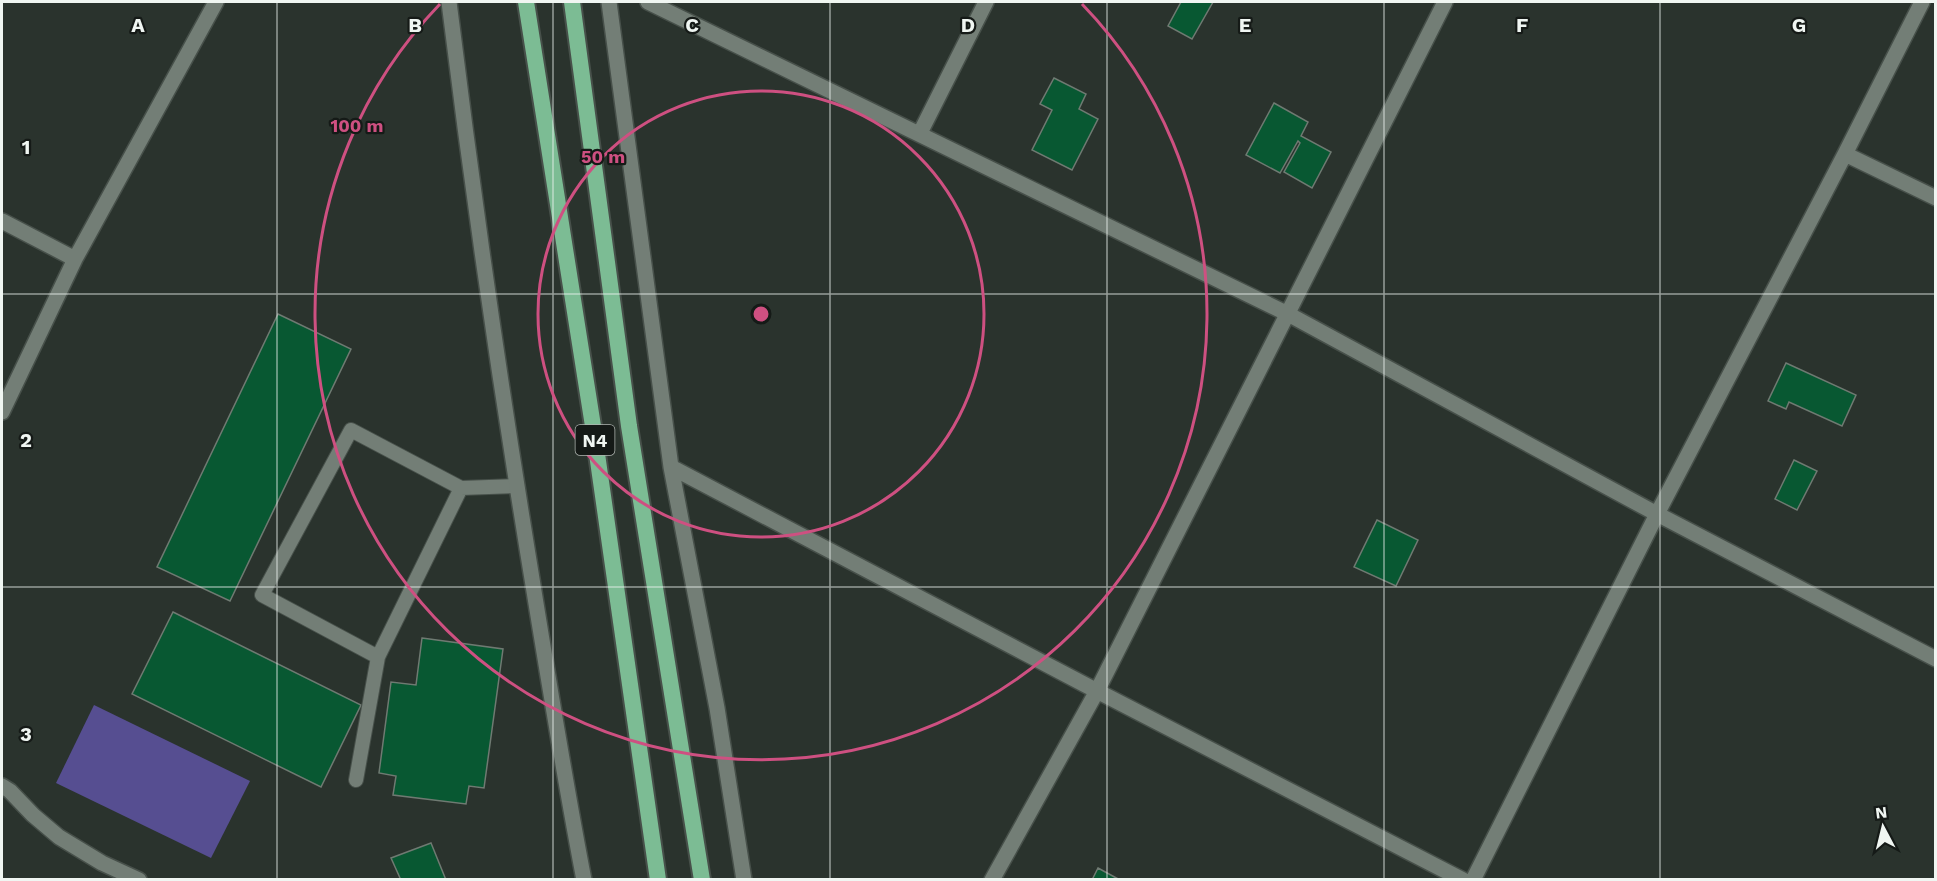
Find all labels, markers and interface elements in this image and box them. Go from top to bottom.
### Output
text: A [131,13,145,37]
text: B [408,13,422,37]
text: C [685,13,699,37]
text: D [961,13,975,37]
text: E [1239,13,1251,37]
text: F [1516,13,1528,37]
text: G [1792,13,1806,37]
text: 100 m [330,115,384,136]
text: 1 [22,135,30,159]
text: 50 m [581,146,625,167]
centre of rings [751,304,771,324]
road number: N4 [576,425,614,455]
text: 2 [20,428,32,452]
text: 3 [20,722,32,746]
north arrow [1853,797,1913,857]
text: N [1874,802,1888,823]

